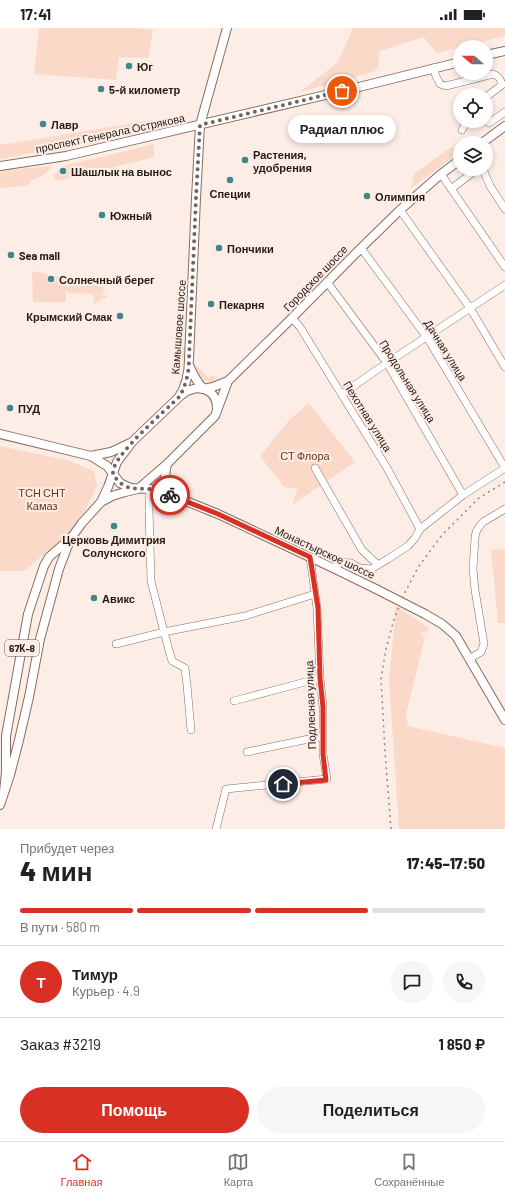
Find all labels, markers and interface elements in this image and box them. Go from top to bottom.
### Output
text: 17:41 [20,5,51,23]
north arrow [453,40,493,80]
map controls [453,40,493,176]
place label: Юг [137,60,153,73]
marker: Юг [124,61,134,71]
pin [325,74,359,108]
icon: bag [331,80,353,102]
place label: 5-й километр [109,83,181,96]
marker: 5-й километр [96,84,106,94]
button: locate [453,88,493,128]
street label: проспект Генерала Острякова [34,111,187,155]
callout: Радиал плюс [288,115,396,143]
place label: Лавр [51,118,79,131]
marker: Лавр [38,119,48,129]
text: Радиал плюс [300,121,384,137]
button: layers [453,136,493,176]
place label: Растения, удобрения [253,148,312,174]
marker: Растения, удобрения [240,155,250,165]
place label: Шашлык на вынос [71,165,172,178]
marker: Шашлык на вынос [58,166,68,176]
marker: Специи [225,175,235,185]
place label: Специи [210,187,251,200]
place label: Олимпия [375,190,425,203]
marker: Олимпия [362,191,372,201]
place label: Южный [110,209,152,222]
marker: Южный [97,210,107,220]
place label: Пончики [227,242,274,255]
street label: Городское шоссе [280,242,350,314]
marker: Пончики [214,243,224,253]
place label: Sea mall [19,249,60,262]
marker: Sea mall [6,250,16,260]
place label: Солнечный берег [59,273,155,286]
marker: Солнечный берег [46,274,56,284]
street label: Камышовое шоссе [168,279,188,375]
place label: Пекарня [219,298,264,311]
marker: Пекарня [206,299,216,309]
place label: Крымский Смак [26,310,112,323]
marker: Крымский Смак [115,311,125,321]
street label: Дачная улица [422,317,470,384]
street label: Продольная улица [377,337,439,425]
street label: Пехотная улица [341,378,395,454]
place label: ПУД [18,402,40,415]
marker: ПУД [5,403,15,413]
park label: СТ Флора [280,449,331,462]
courier [150,475,190,515]
icon: bike [159,484,181,506]
park label: ТСН СНТ Камаз [18,486,66,512]
marker: Церковь Димитрия Солунского [109,521,119,531]
street label: Монастырское шоссе [273,523,377,581]
place label: Церковь Димитрия Солунского [62,533,166,559]
place label: Авикс [102,592,135,605]
marker: Авикс [89,593,99,603]
road number: 67К-8 [5,640,39,656]
street label: Подлесная улица [302,660,318,750]
pin [266,767,300,801]
icon: home [272,773,294,795]
text: Прибудет через [20,840,114,856]
text: 17:45–17:50 [406,854,485,872]
text: 4 мин [20,855,92,886]
text: В пути · 580 m [20,919,100,935]
button: chat [391,961,433,1003]
button: phone [443,961,485,1003]
text: Тимур [72,965,118,983]
text: Т [36,973,46,991]
text: Курьер · 4.9 [72,983,140,999]
text: Заказ #3219 [20,1035,101,1053]
text: 1 850 ₽ [438,1035,485,1053]
button: Помощь [20,1087,249,1133]
button: Поделиться [257,1087,485,1133]
tab: Главная [61,1151,102,1188]
tab: Карта [224,1151,253,1188]
tab: Сохранённые [374,1151,444,1188]

